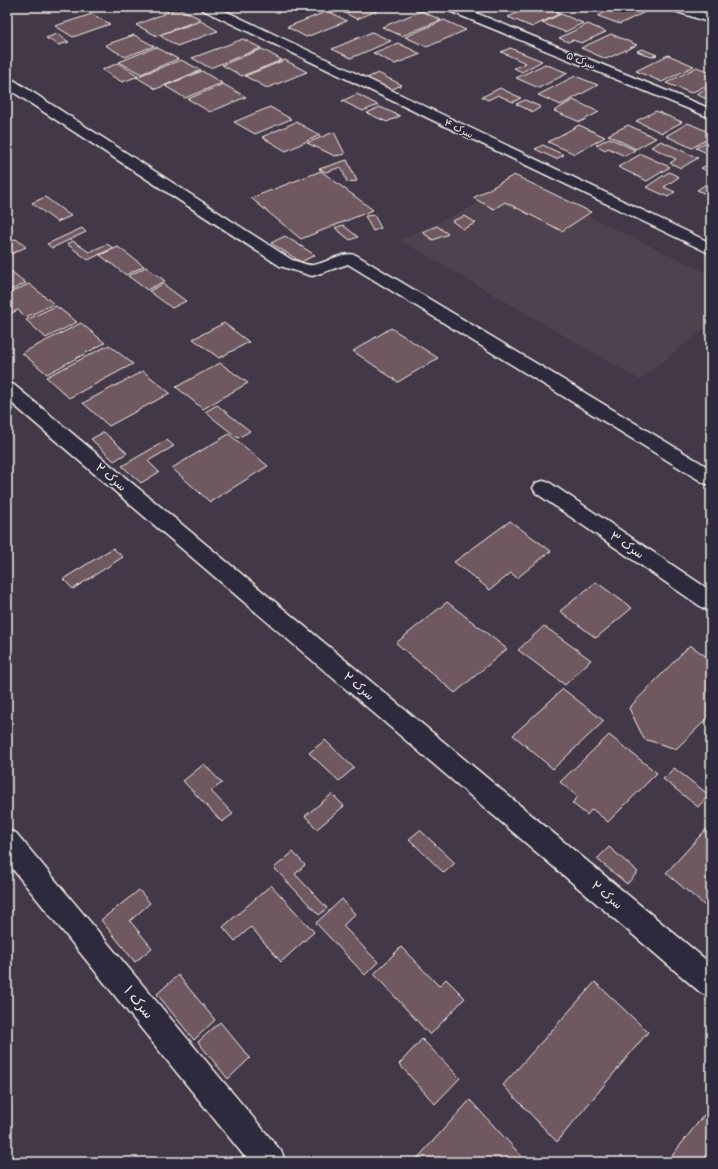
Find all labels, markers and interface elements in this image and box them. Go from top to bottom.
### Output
street label: سرک ۵ [564,50,597,72]
street label: سرک ۴ [442,117,475,141]
street label: سرک ۲ [92,460,129,495]
street label: سرک ۳ [607,529,647,562]
street label: سرک ۲ [340,669,377,704]
street label: سرک ۲ [588,878,625,913]
street label: سرک ۱ [120,982,157,1022]

